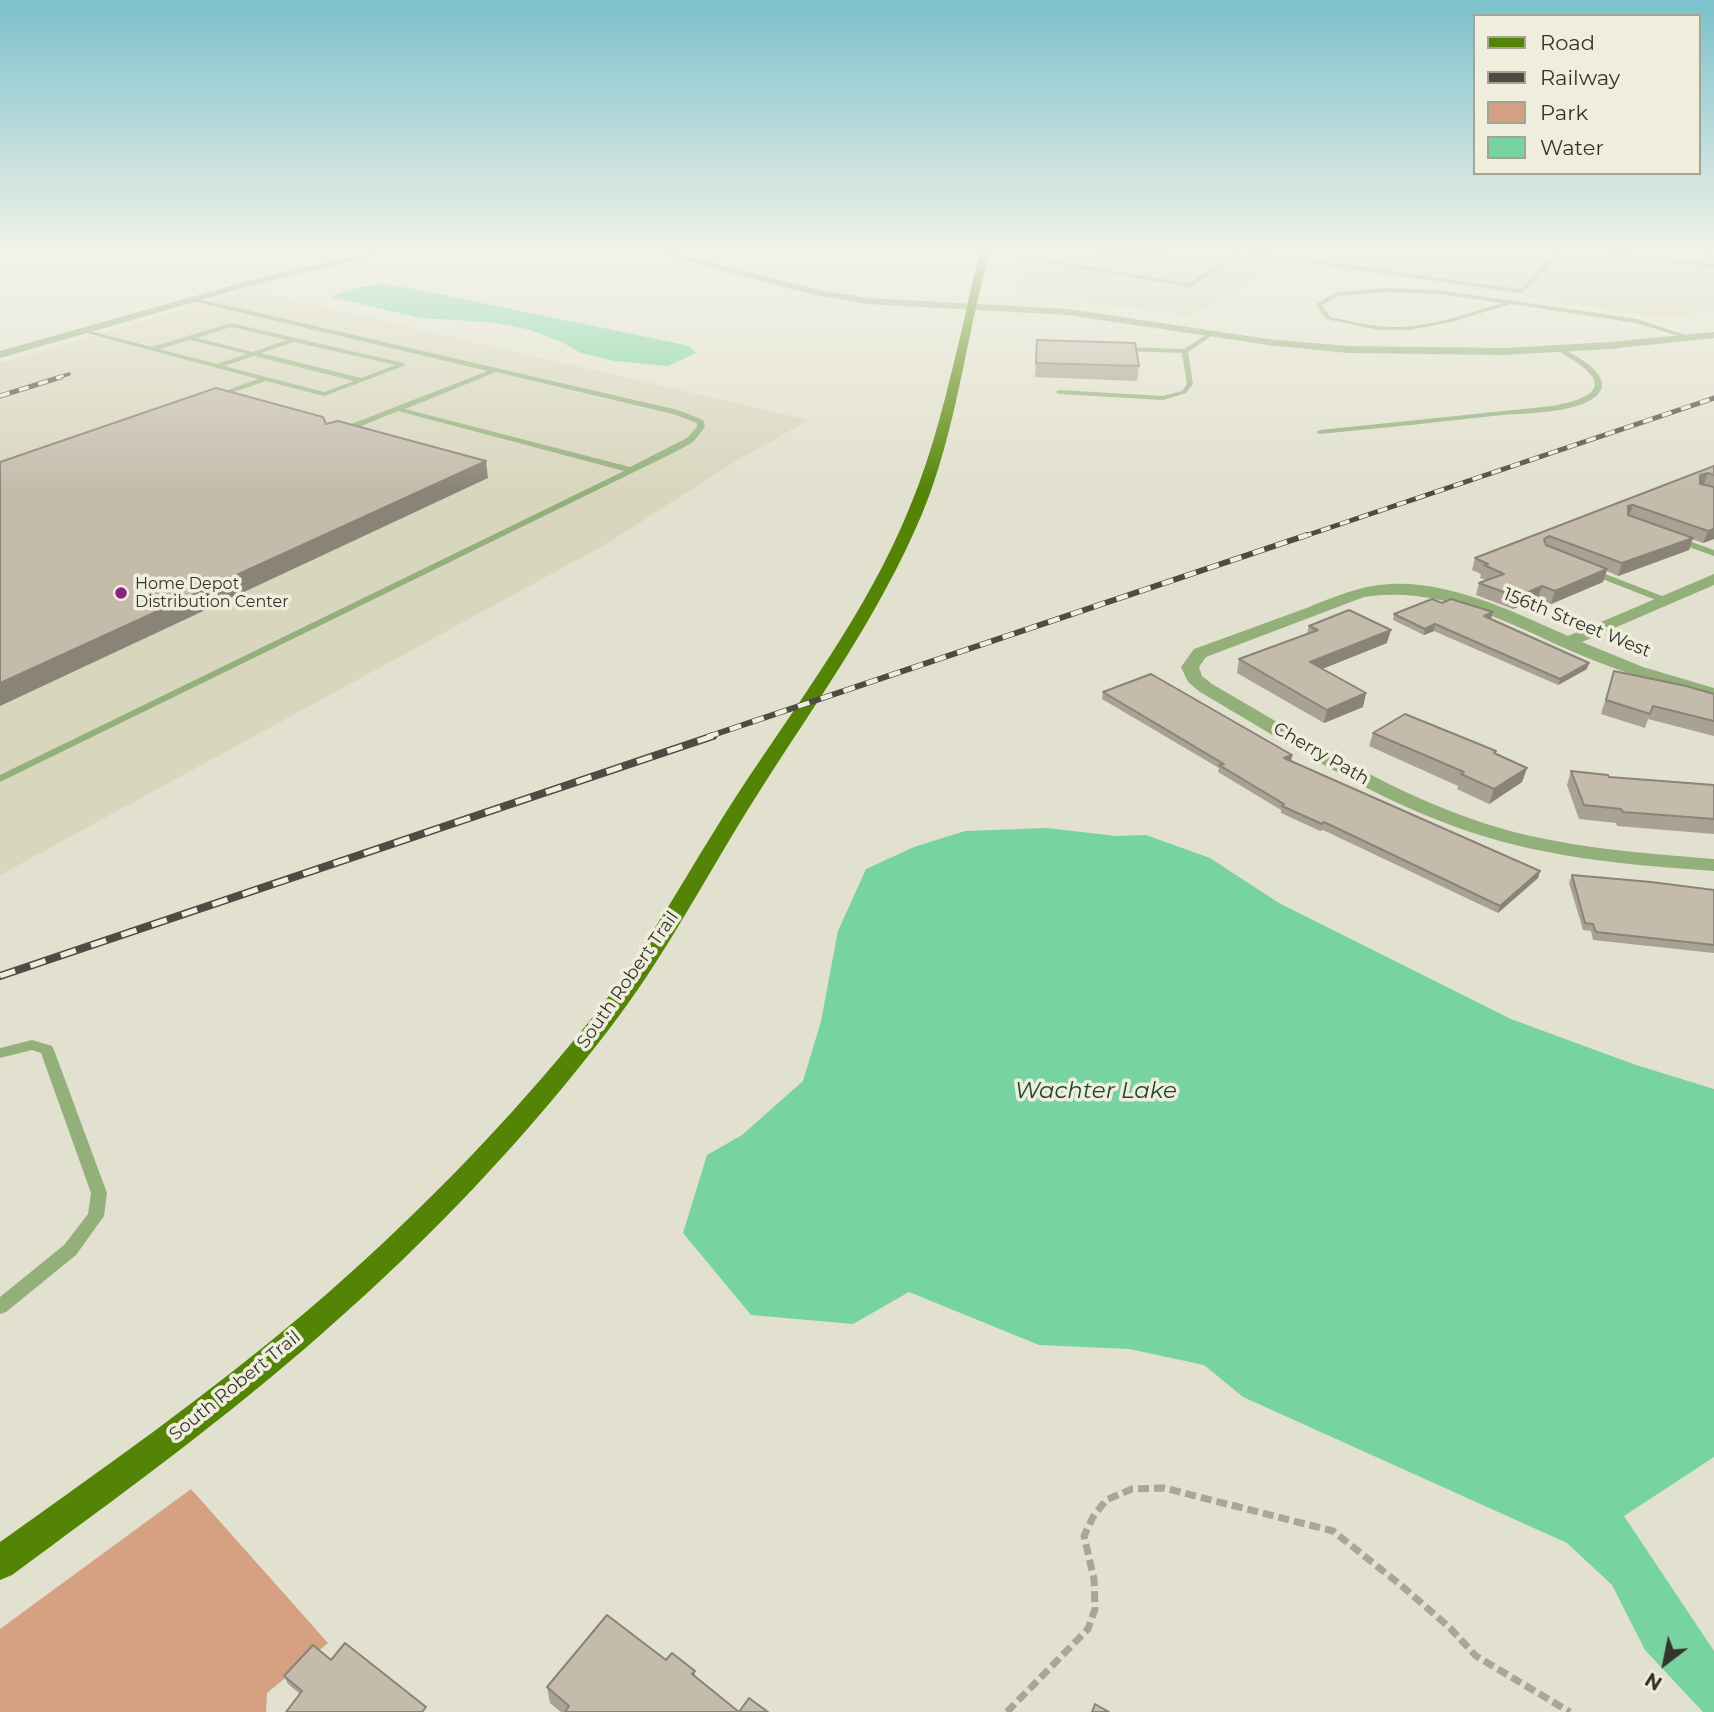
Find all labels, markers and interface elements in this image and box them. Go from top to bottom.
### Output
legend [1472,14,1700,175]
text: Road [1540,30,1595,55]
text: Railway [1540,65,1620,90]
text: Park [1540,100,1588,125]
text: Water [1540,135,1604,160]
place label: Home Depot Distribution Center [135,574,289,612]
street label: 156th Street West [1500,584,1654,662]
marker: Home Depot Distribution Center [113,585,129,601]
street label: Cherry Path [1269,718,1373,790]
street label: South Robert Trail [573,907,683,1053]
water label: Wachter Lake [1015,1077,1177,1105]
street label: South Robert Trail [165,1327,305,1445]
north arrow [1630,1628,1700,1698]
text: N [1641,1667,1666,1695]

